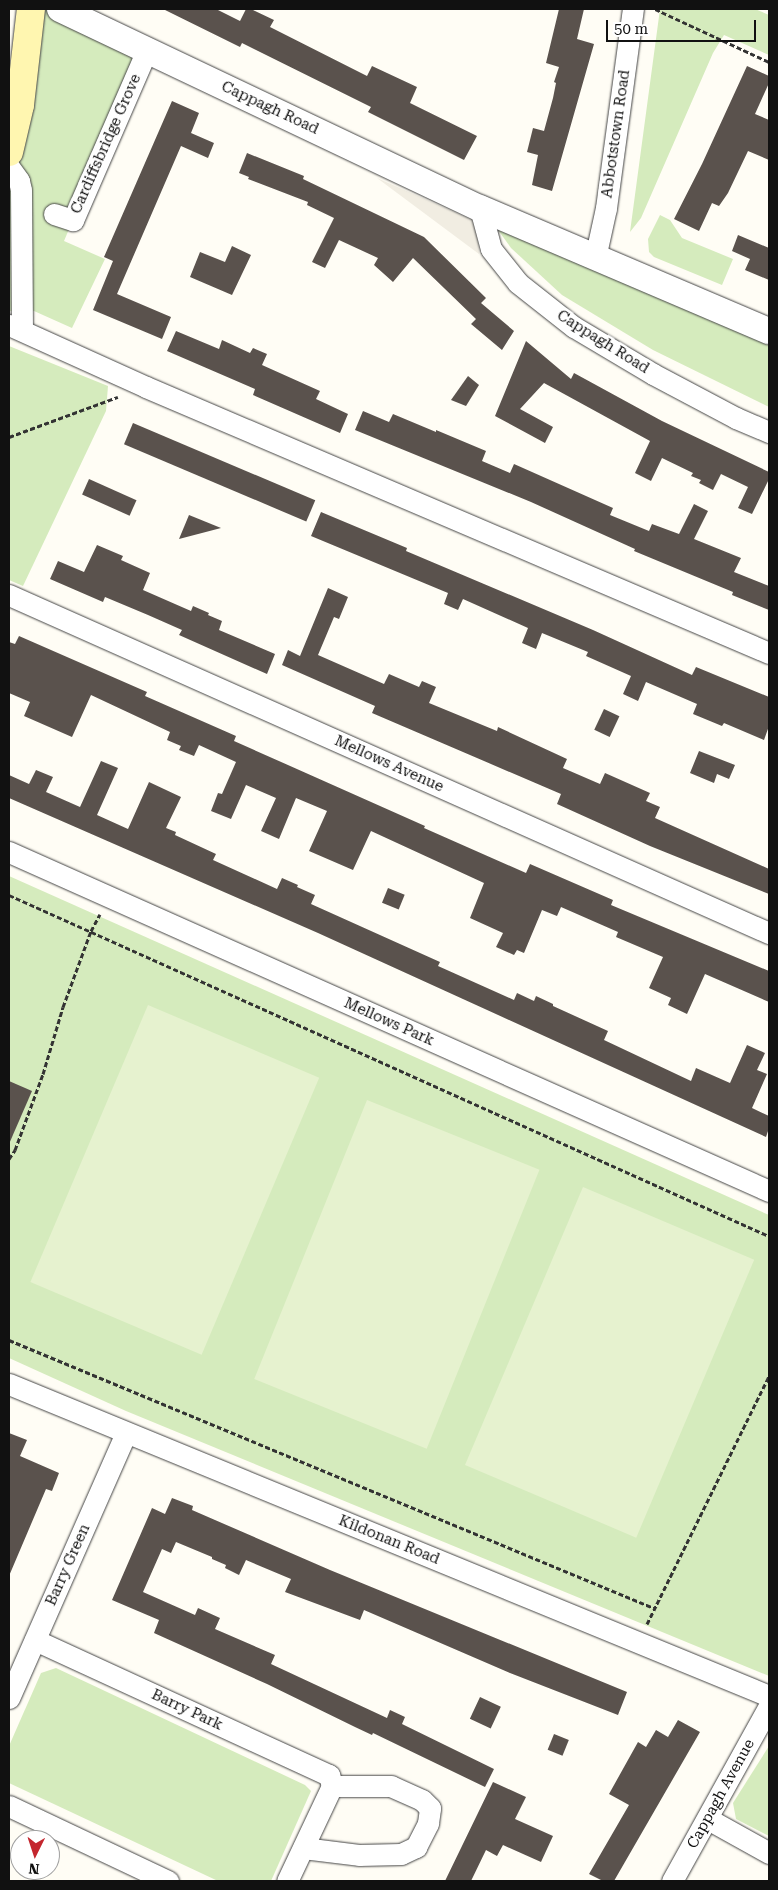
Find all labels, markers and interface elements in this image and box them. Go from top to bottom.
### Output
scale bar [608,10,758,42]
text: 50 m [614,20,648,38]
street label: Abbotstown Road [598,69,634,199]
street label: Cardiffsbridge Grove [67,71,145,217]
street label: Cappagh Road [218,78,322,138]
street label: Cappagh Road [554,306,652,378]
street label: Mellows Avenue [332,732,446,796]
street label: Mellows Park [341,994,437,1050]
street label: Kildonan Road [336,1512,442,1568]
street label: Barry Green [42,1521,94,1609]
street label: Barry Park [149,1686,225,1734]
street label: Cappagh Avenue [683,1736,759,1852]
north arrow [10,1830,60,1880]
text: N [28,1861,40,1877]

